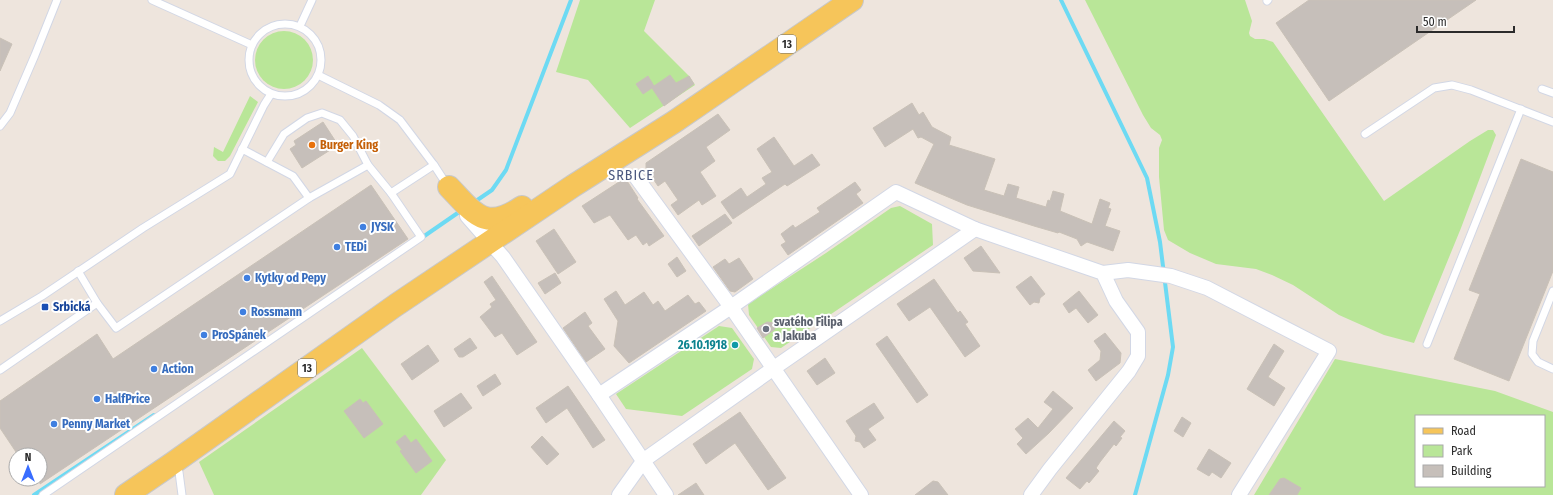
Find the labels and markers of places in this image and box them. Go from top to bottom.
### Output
place label: Burger King [320,138,378,152]
marker: Burger King [307,140,317,150]
place label: JYSK [370,220,395,234]
marker: JYSK [358,222,368,232]
place label: TEDi [345,240,367,254]
marker: TEDi [332,242,342,252]
place label: Kytky od Pepy [255,271,326,285]
marker: Kytky od Pepy [242,273,252,283]
place label: Srbická [53,300,90,314]
marker: Srbická [40,302,50,312]
place label: Rossmann [251,305,302,319]
marker: Rossmann [238,307,248,317]
place label: svatého Filipa a Jakuba [774,315,843,343]
marker: svatého Filipa a Jakuba [761,324,771,334]
place label: ProSpánek [212,328,267,342]
marker: ProSpánek [199,330,209,340]
place label: 26.10.1918 [677,338,728,352]
marker: 26.10.1918 [730,340,740,350]
place label: Action [161,362,194,376]
marker: Action [149,364,159,374]
place label: HalfPrice [105,392,150,406]
marker: HalfPrice [92,394,102,404]
place label: Penny Market [62,417,131,431]
marker: Penny Market [49,419,59,429]

